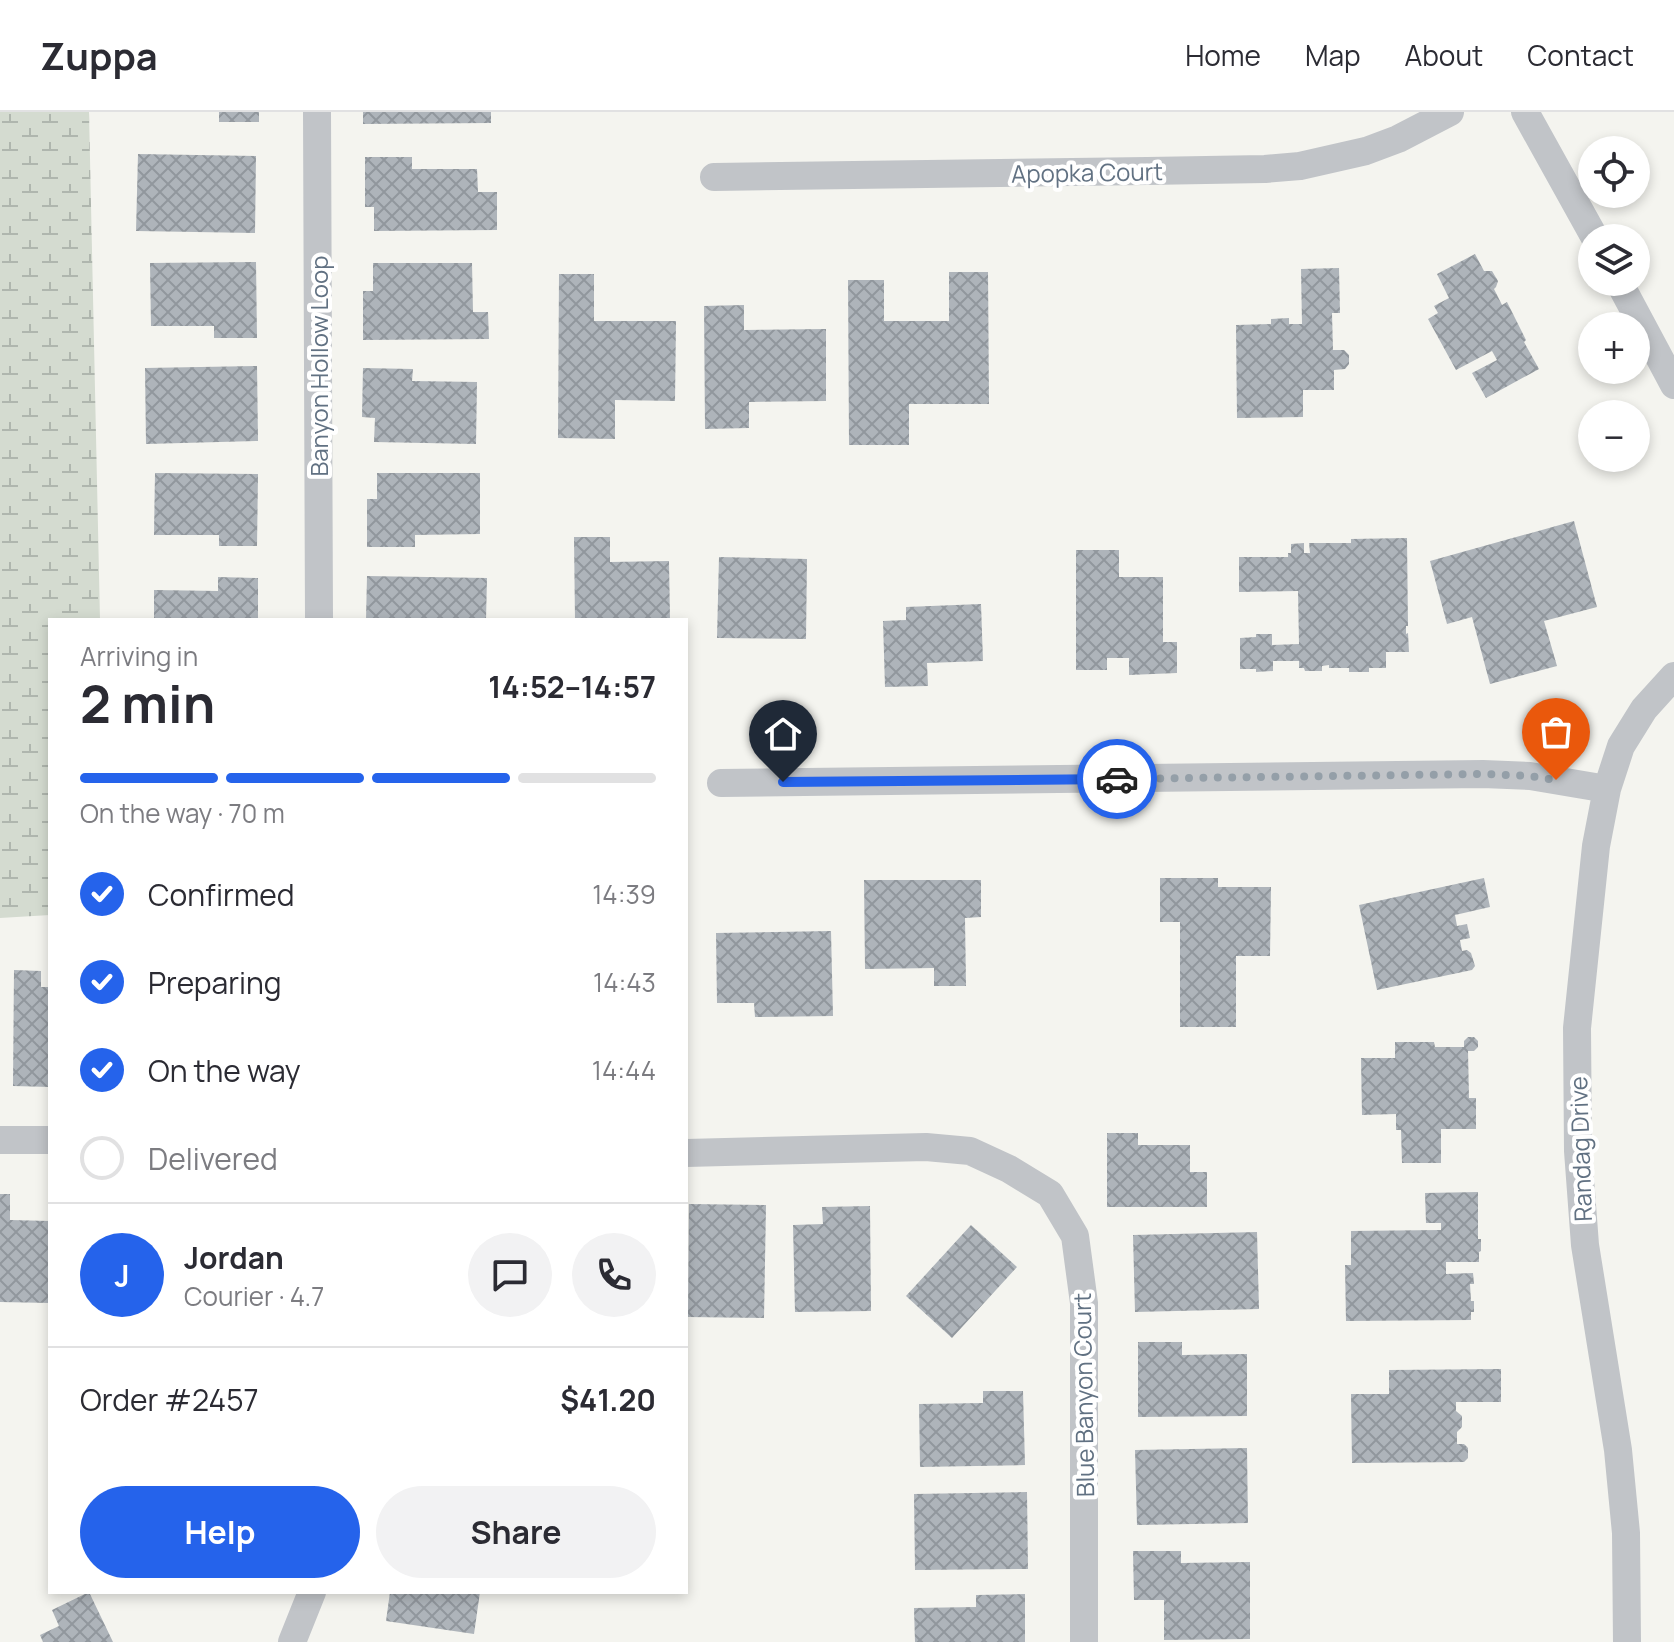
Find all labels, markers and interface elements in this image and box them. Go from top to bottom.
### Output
text: Zuppa [40,29,158,81]
text: Home [1185,36,1261,74]
text: Map [1305,36,1361,74]
text: About [1405,36,1483,74]
text: Contact [1527,36,1634,74]
map controls [1578,136,1650,472]
button: locate [1578,136,1650,208]
street label: Apopka Court [1011,154,1163,190]
button: layers [1578,224,1650,296]
street label: Banyon Hollow Loop [302,256,335,476]
button: + [1578,312,1650,384]
button: − [1578,400,1650,472]
text: Arriving in [80,638,198,674]
text: 14:52–14:57 [488,666,656,707]
text: 2 min [80,668,215,739]
pin [1522,698,1590,780]
pin [749,700,817,782]
icon: bag [1534,710,1578,754]
icon: home [761,712,805,756]
courier [1077,739,1157,819]
icon: car [1095,757,1139,801]
text: On the way · 70 m [80,795,285,831]
icon: check [80,872,124,916]
text: Confirmed [148,874,295,915]
text: 14:39 [592,876,656,912]
icon: check [80,960,124,1004]
text: Preparing [148,962,282,1003]
text: 14:43 [593,964,656,1000]
icon: check [80,1048,124,1092]
text: On the way [148,1050,301,1091]
text: 14:44 [592,1052,656,1088]
street label: Randag Drive [1561,1076,1599,1222]
text: Delivered [148,1138,278,1179]
button: chat [468,1233,552,1317]
button: phone [572,1233,656,1317]
text: Jordan [184,1237,284,1278]
text: J [114,1255,130,1296]
text: Courier · 4.7 [184,1278,324,1314]
street label: Blue Banyon Court [1065,1292,1101,1498]
text: Order #2457 [80,1379,259,1420]
text: $41.20 [560,1379,656,1420]
button: Help [80,1486,360,1578]
button: Share [376,1486,656,1578]

